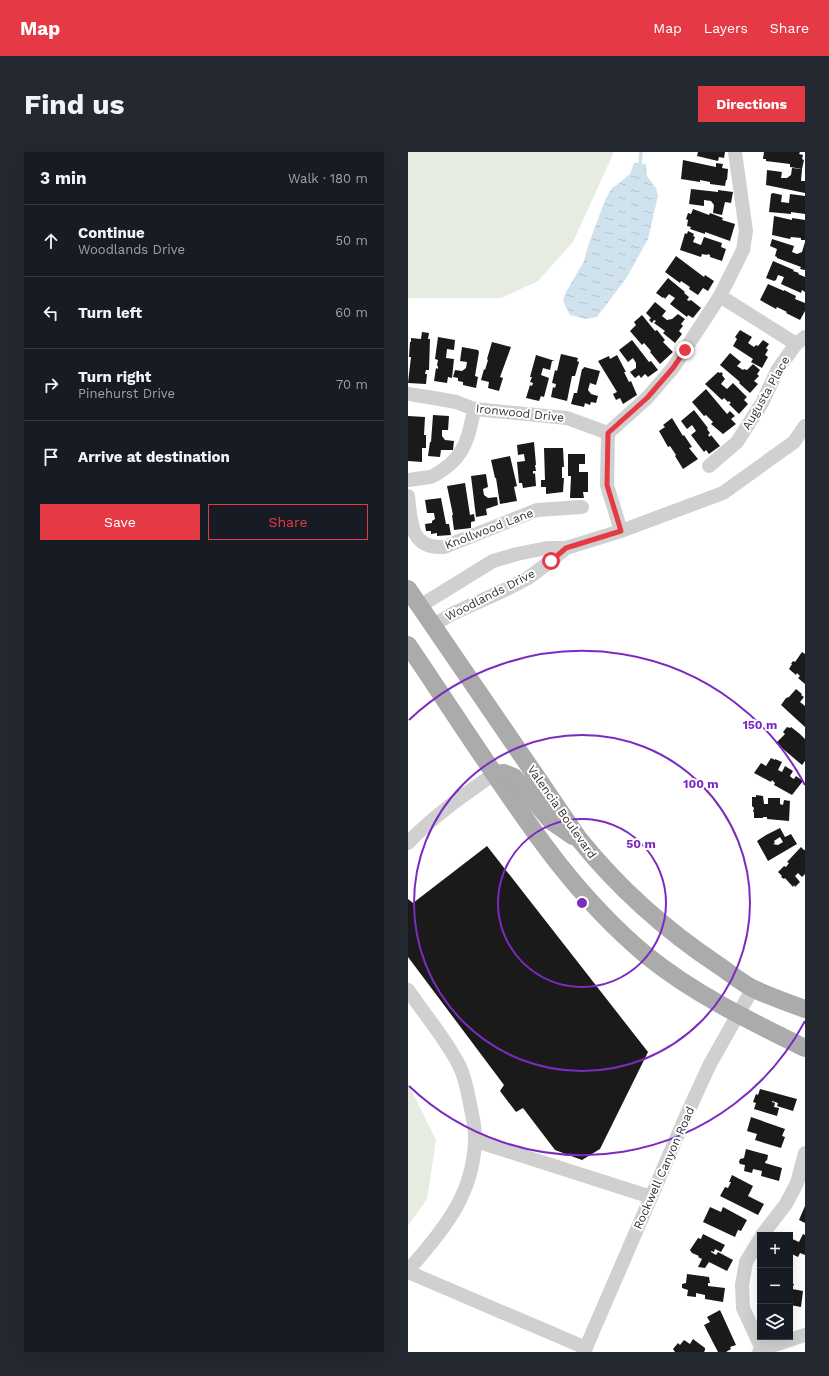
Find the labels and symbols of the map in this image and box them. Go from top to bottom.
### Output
route end [676,341,694,359]
street label: Augusta Place [739,354,793,432]
street label: Ironwood Drive [475,401,565,425]
street label: Knollwood Lane [443,506,535,552]
route start [542,552,560,570]
street label: Woodlands Drive [443,566,537,624]
text: 150 m [743,718,777,732]
street label: Valencia Boulevard [525,763,599,861]
text: 100 m [683,777,719,791]
text: 50 m [626,837,656,851]
centre of rings [575,896,589,910]
street label: Rockwell Canyon Road [631,1105,697,1231]

